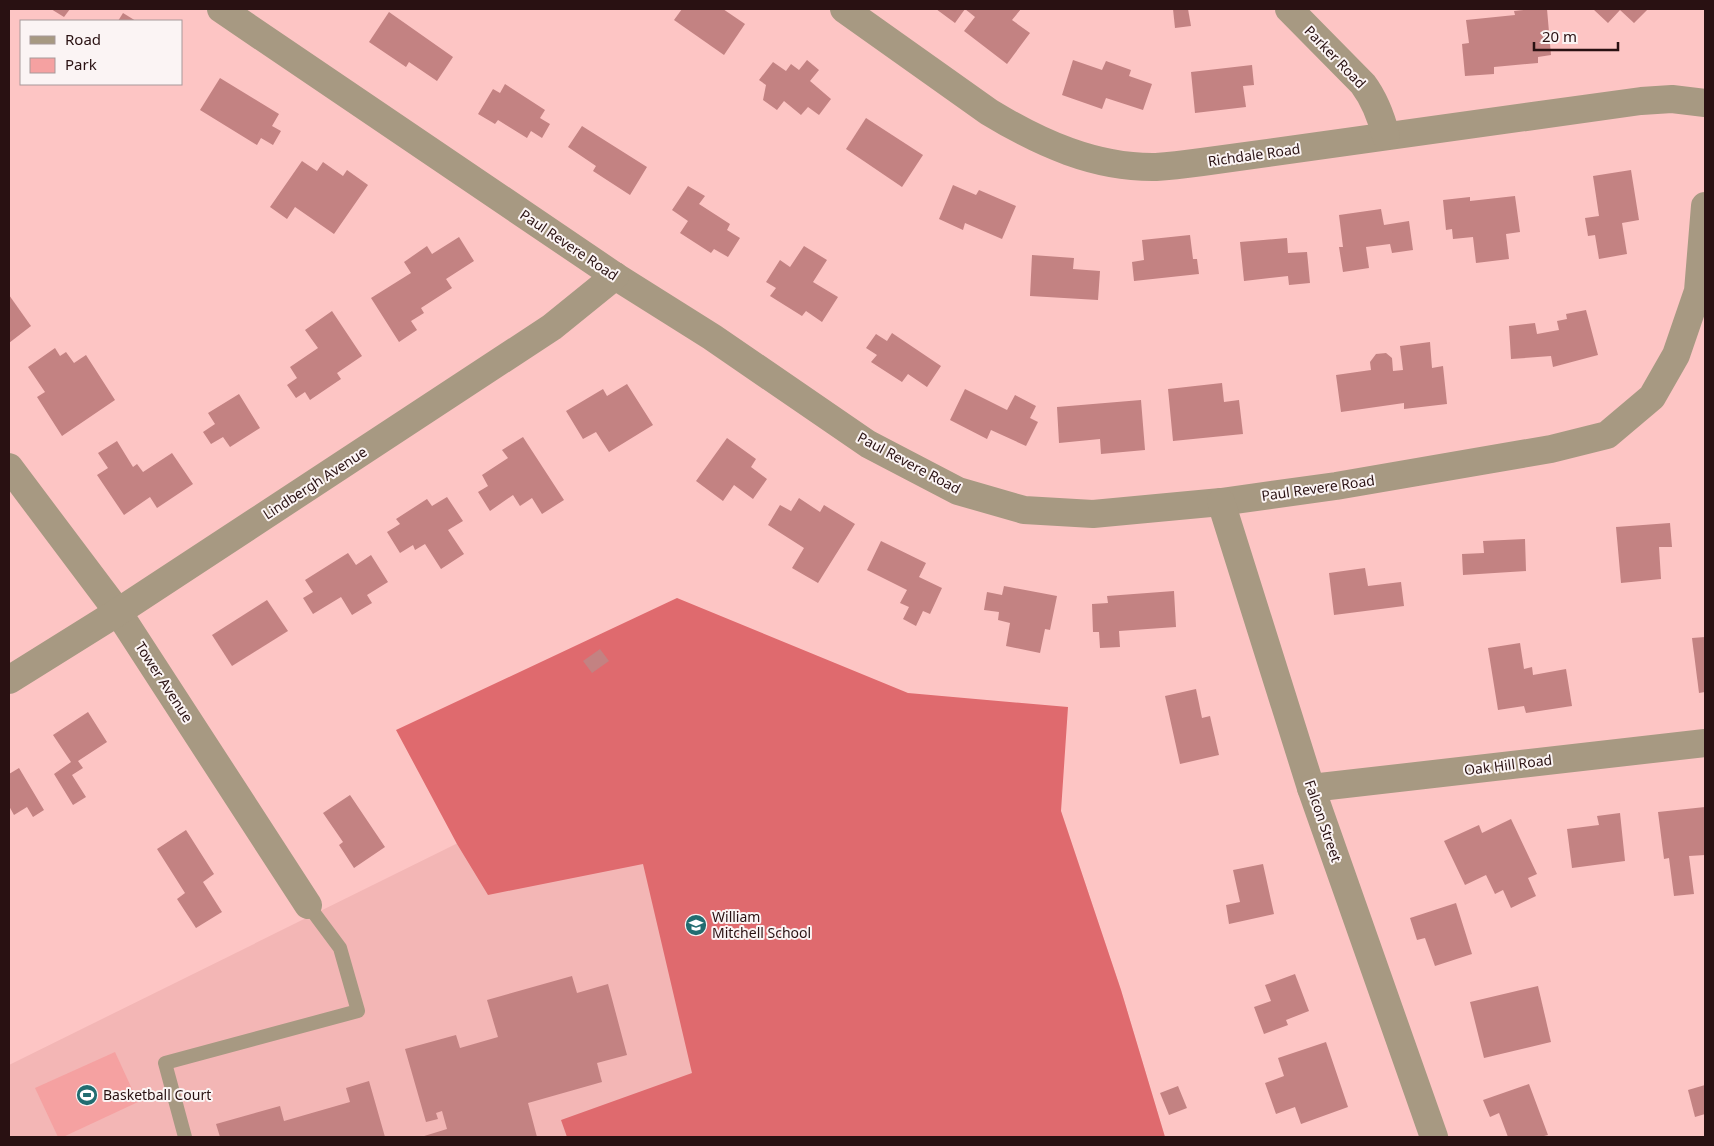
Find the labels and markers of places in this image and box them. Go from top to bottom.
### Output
place label: William Mitchell School [712,907,811,942]
school or university icon: William Mitchell School [684,913,708,937]
sports icon: Basketball Court [75,1083,99,1107]
place label: Basketball Court [103,1085,211,1104]

